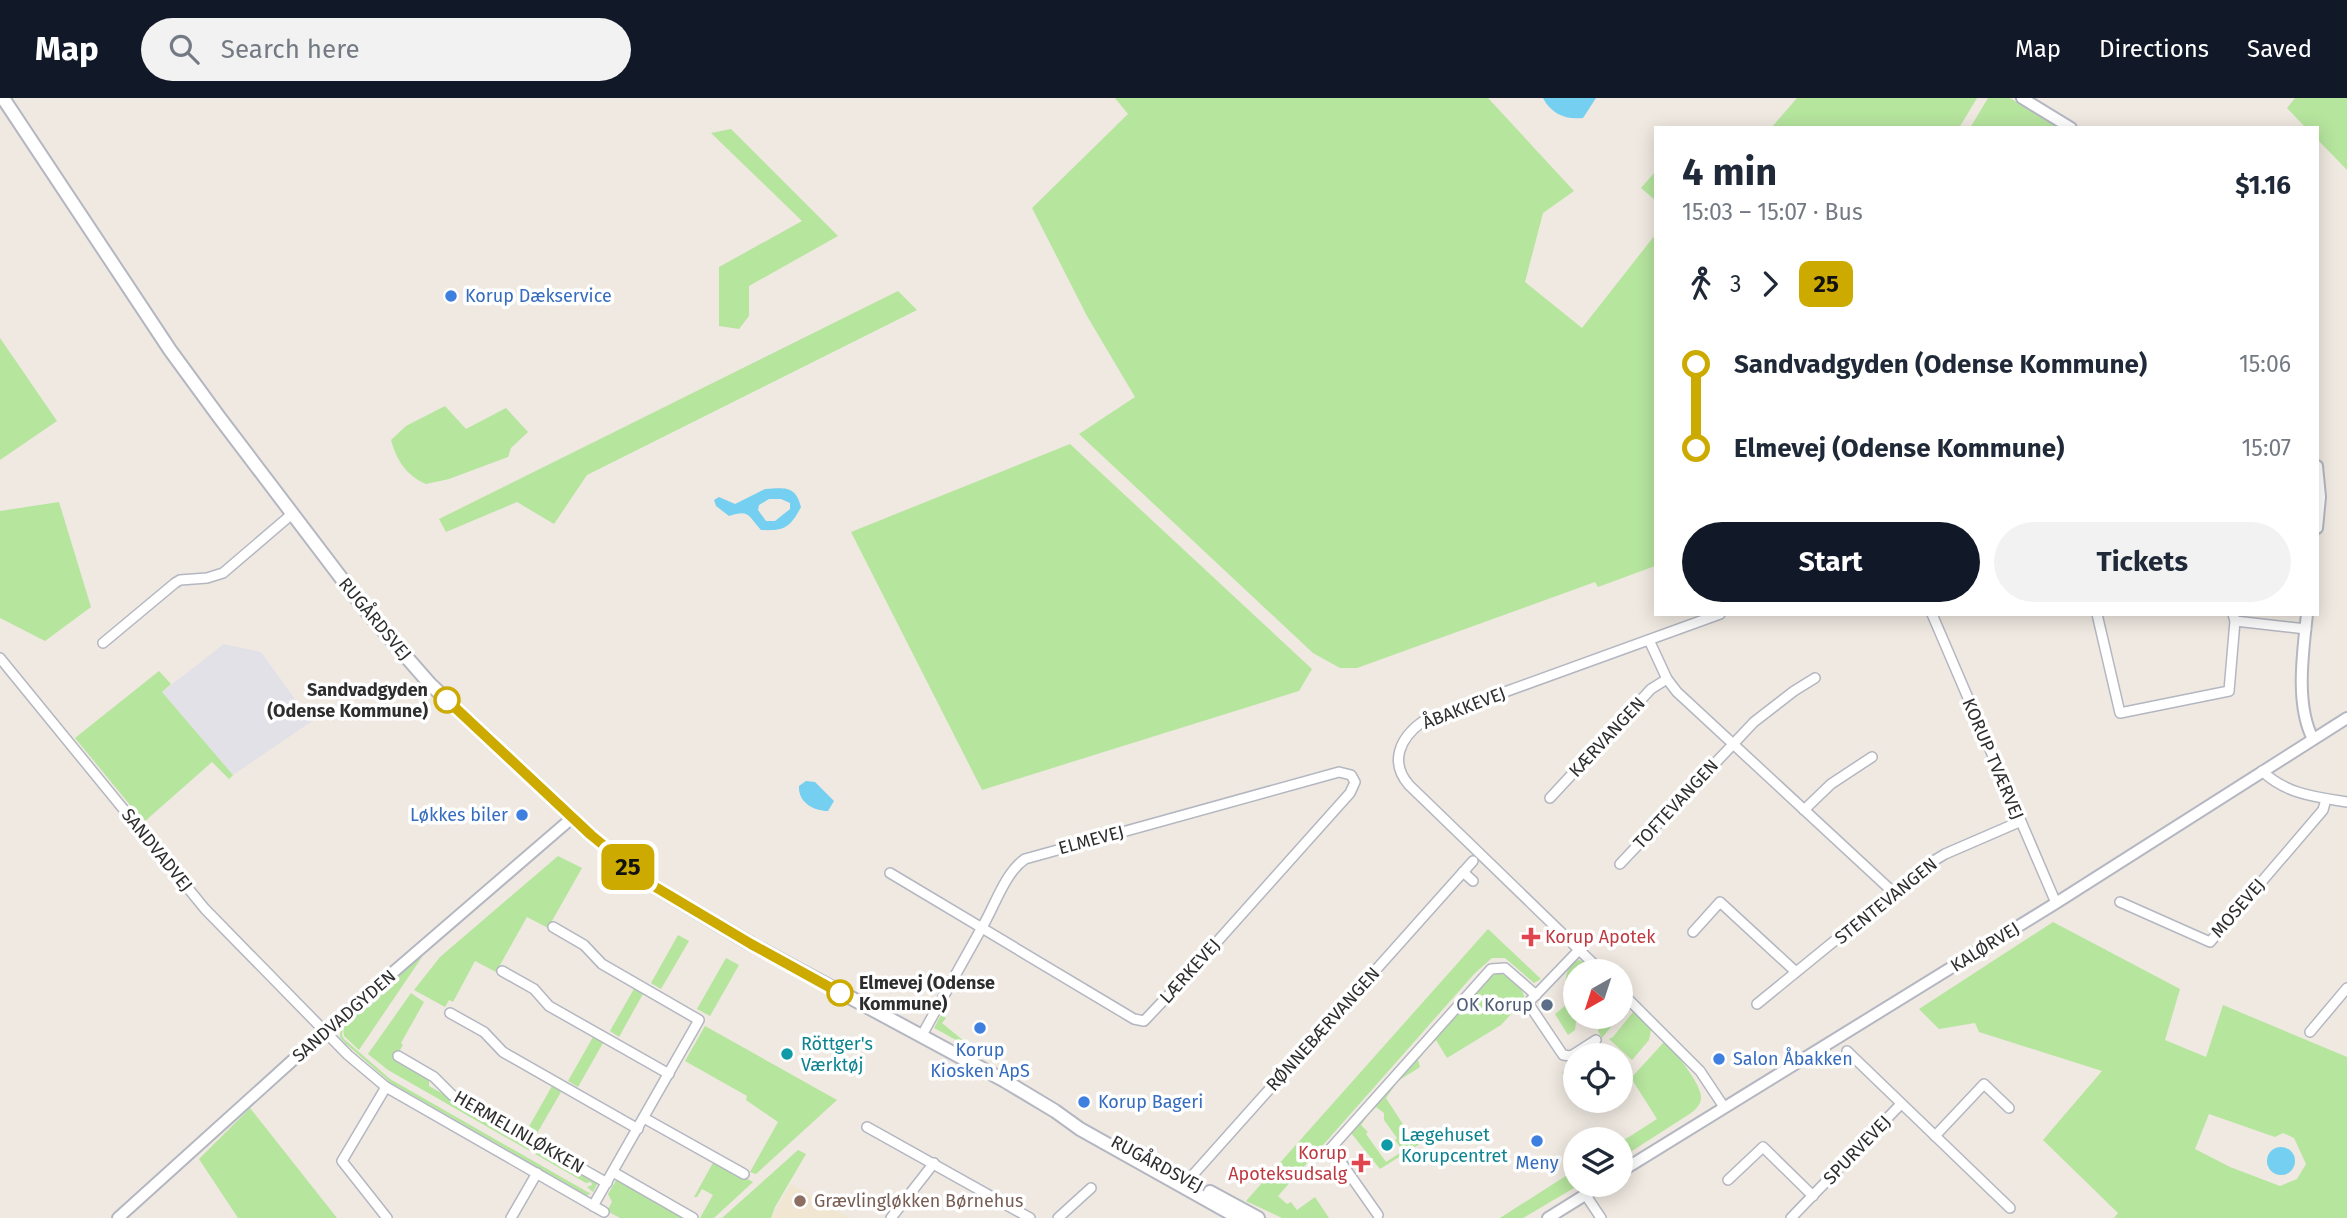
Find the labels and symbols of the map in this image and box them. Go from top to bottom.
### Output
place label: Korup Dækservice [465,285,612,307]
marker: Korup Dækservice [443,288,459,304]
street label: RUGÅRDSVEJ [334,572,417,665]
place label: Sandvadgyden (Odense Kommune) [267,679,428,722]
street label: ÅBAKKEVEJ [1419,681,1509,734]
marker: Sandvadgyden (Odense Kommune) [434,687,460,713]
street label: KÆRVANGEN [1564,692,1650,782]
street label: KORUP TVÆRVEJ [1957,695,2029,823]
street label: TOFTEVANGEN [1629,755,1723,853]
street label: SANDVADVEJ [117,804,197,896]
place label: Løkkes biler [410,804,508,826]
marker: Løkkes biler [514,807,530,823]
street label: ELMEVEJ [1056,821,1126,859]
line badge: 25 [596,844,660,890]
street label: STENTEVANGEN [1830,853,1942,949]
street label: MOSEVEJ [2206,874,2270,942]
street label: KALØRVEJ [1946,917,2024,977]
place label: Korup Apotek [1545,926,1656,948]
marker: Korup Apotek [1523,929,1539,945]
street label: LÆRKEVEJ [1155,934,1225,1008]
north arrow [1563,959,1633,1029]
street label: RØNNEBÆRVANGEN [1262,962,1384,1096]
street label: SANDVADGYDEN [288,965,400,1067]
place label: Elmevej (Odense Kommune) [859,972,995,1015]
marker: Elmevej (Odense Kommune) [827,980,853,1006]
place label: OK Korup [1456,994,1533,1016]
marker: OK Korup [1539,997,1555,1013]
marker: Korup Kiosken ApS [972,1020,988,1036]
place label: Röttger's Værktøj [801,1033,873,1076]
place label: Korup Kiosken ApS [930,1039,1030,1082]
marker: Röttger's Værktøj [779,1046,795,1062]
place label: Salon Åbakken [1733,1047,1853,1070]
marker: Salon Åbakken [1711,1051,1727,1067]
street label: HERMELINLØKKEN [450,1086,588,1178]
place label: Korup Bageri [1098,1091,1203,1113]
marker: Korup Bageri [1076,1094,1092,1110]
street label: SPURVEVEJ [1819,1111,1895,1189]
place label: Lægehuset Korupcentret [1401,1124,1508,1167]
street label: RUGÅRDSVEJ [1107,1130,1207,1197]
marker: Meny [1529,1133,1545,1149]
marker: Lægehuset Korupcentret [1379,1137,1395,1153]
place label: Korup Apoteksudsalg [1228,1142,1348,1185]
place label: Meny [1515,1152,1559,1174]
marker: Korup Apoteksudsalg [1353,1155,1369,1171]
place label: Grævlingløkken Børnehus [814,1190,1023,1212]
marker: Grævlingløkken Børnehus [792,1193,808,1209]

